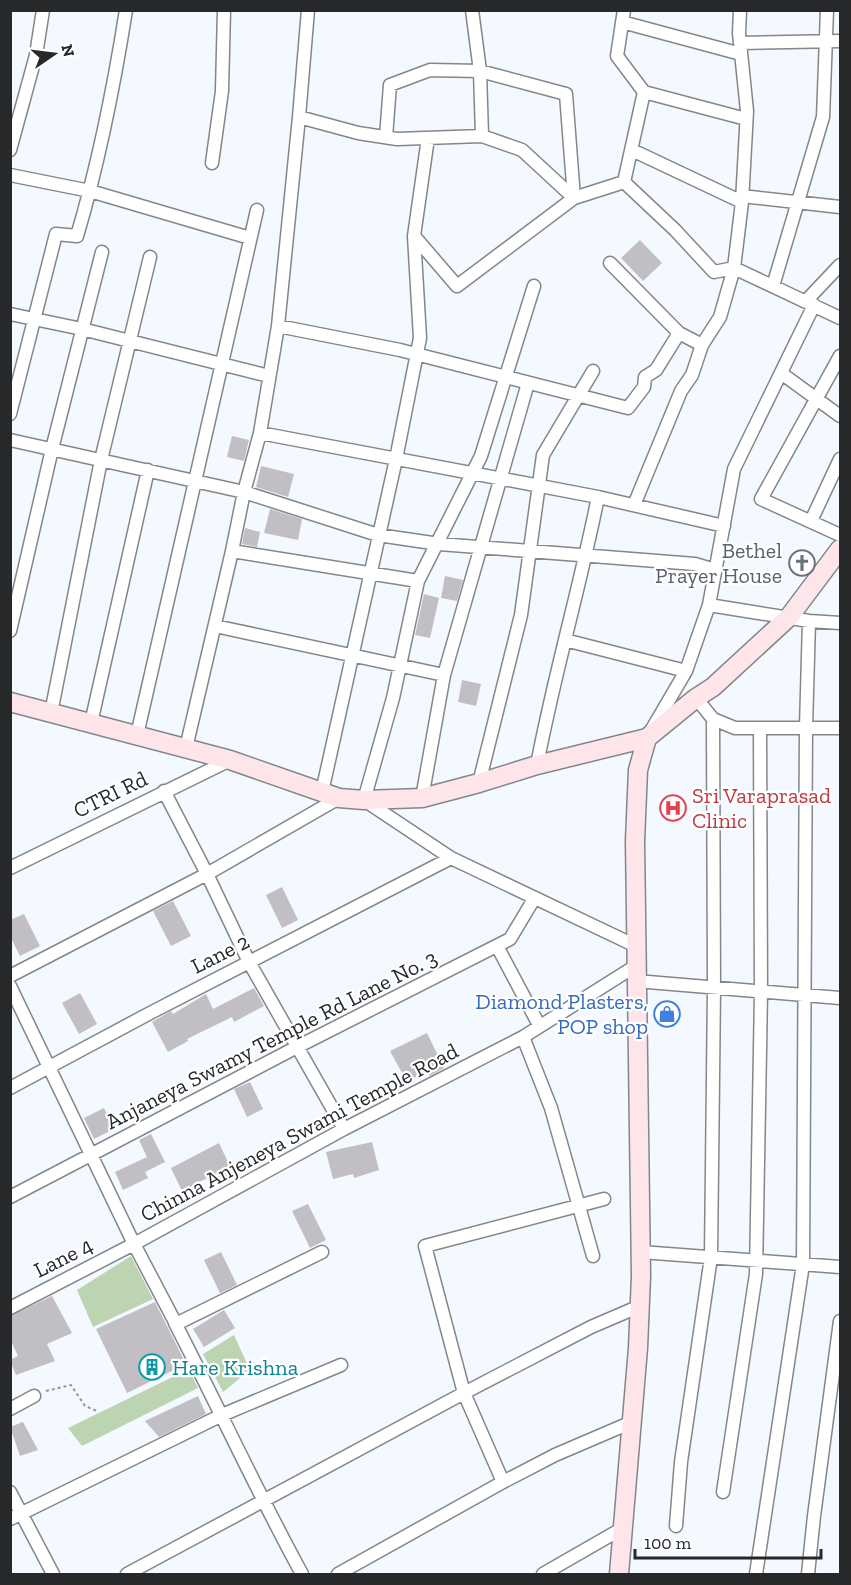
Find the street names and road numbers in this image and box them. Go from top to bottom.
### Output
street label: CTRI Rd [69,765,152,824]
street label: Lane 2 [187,927,254,980]
street label: Anjaneya Swamy Temple Rd Lane No. 3 [101,944,441,1135]
street label: Chinna Anjeneya Swami Temple Road [136,1037,463,1228]
street label: Lane 4 [29,1231,97,1284]

